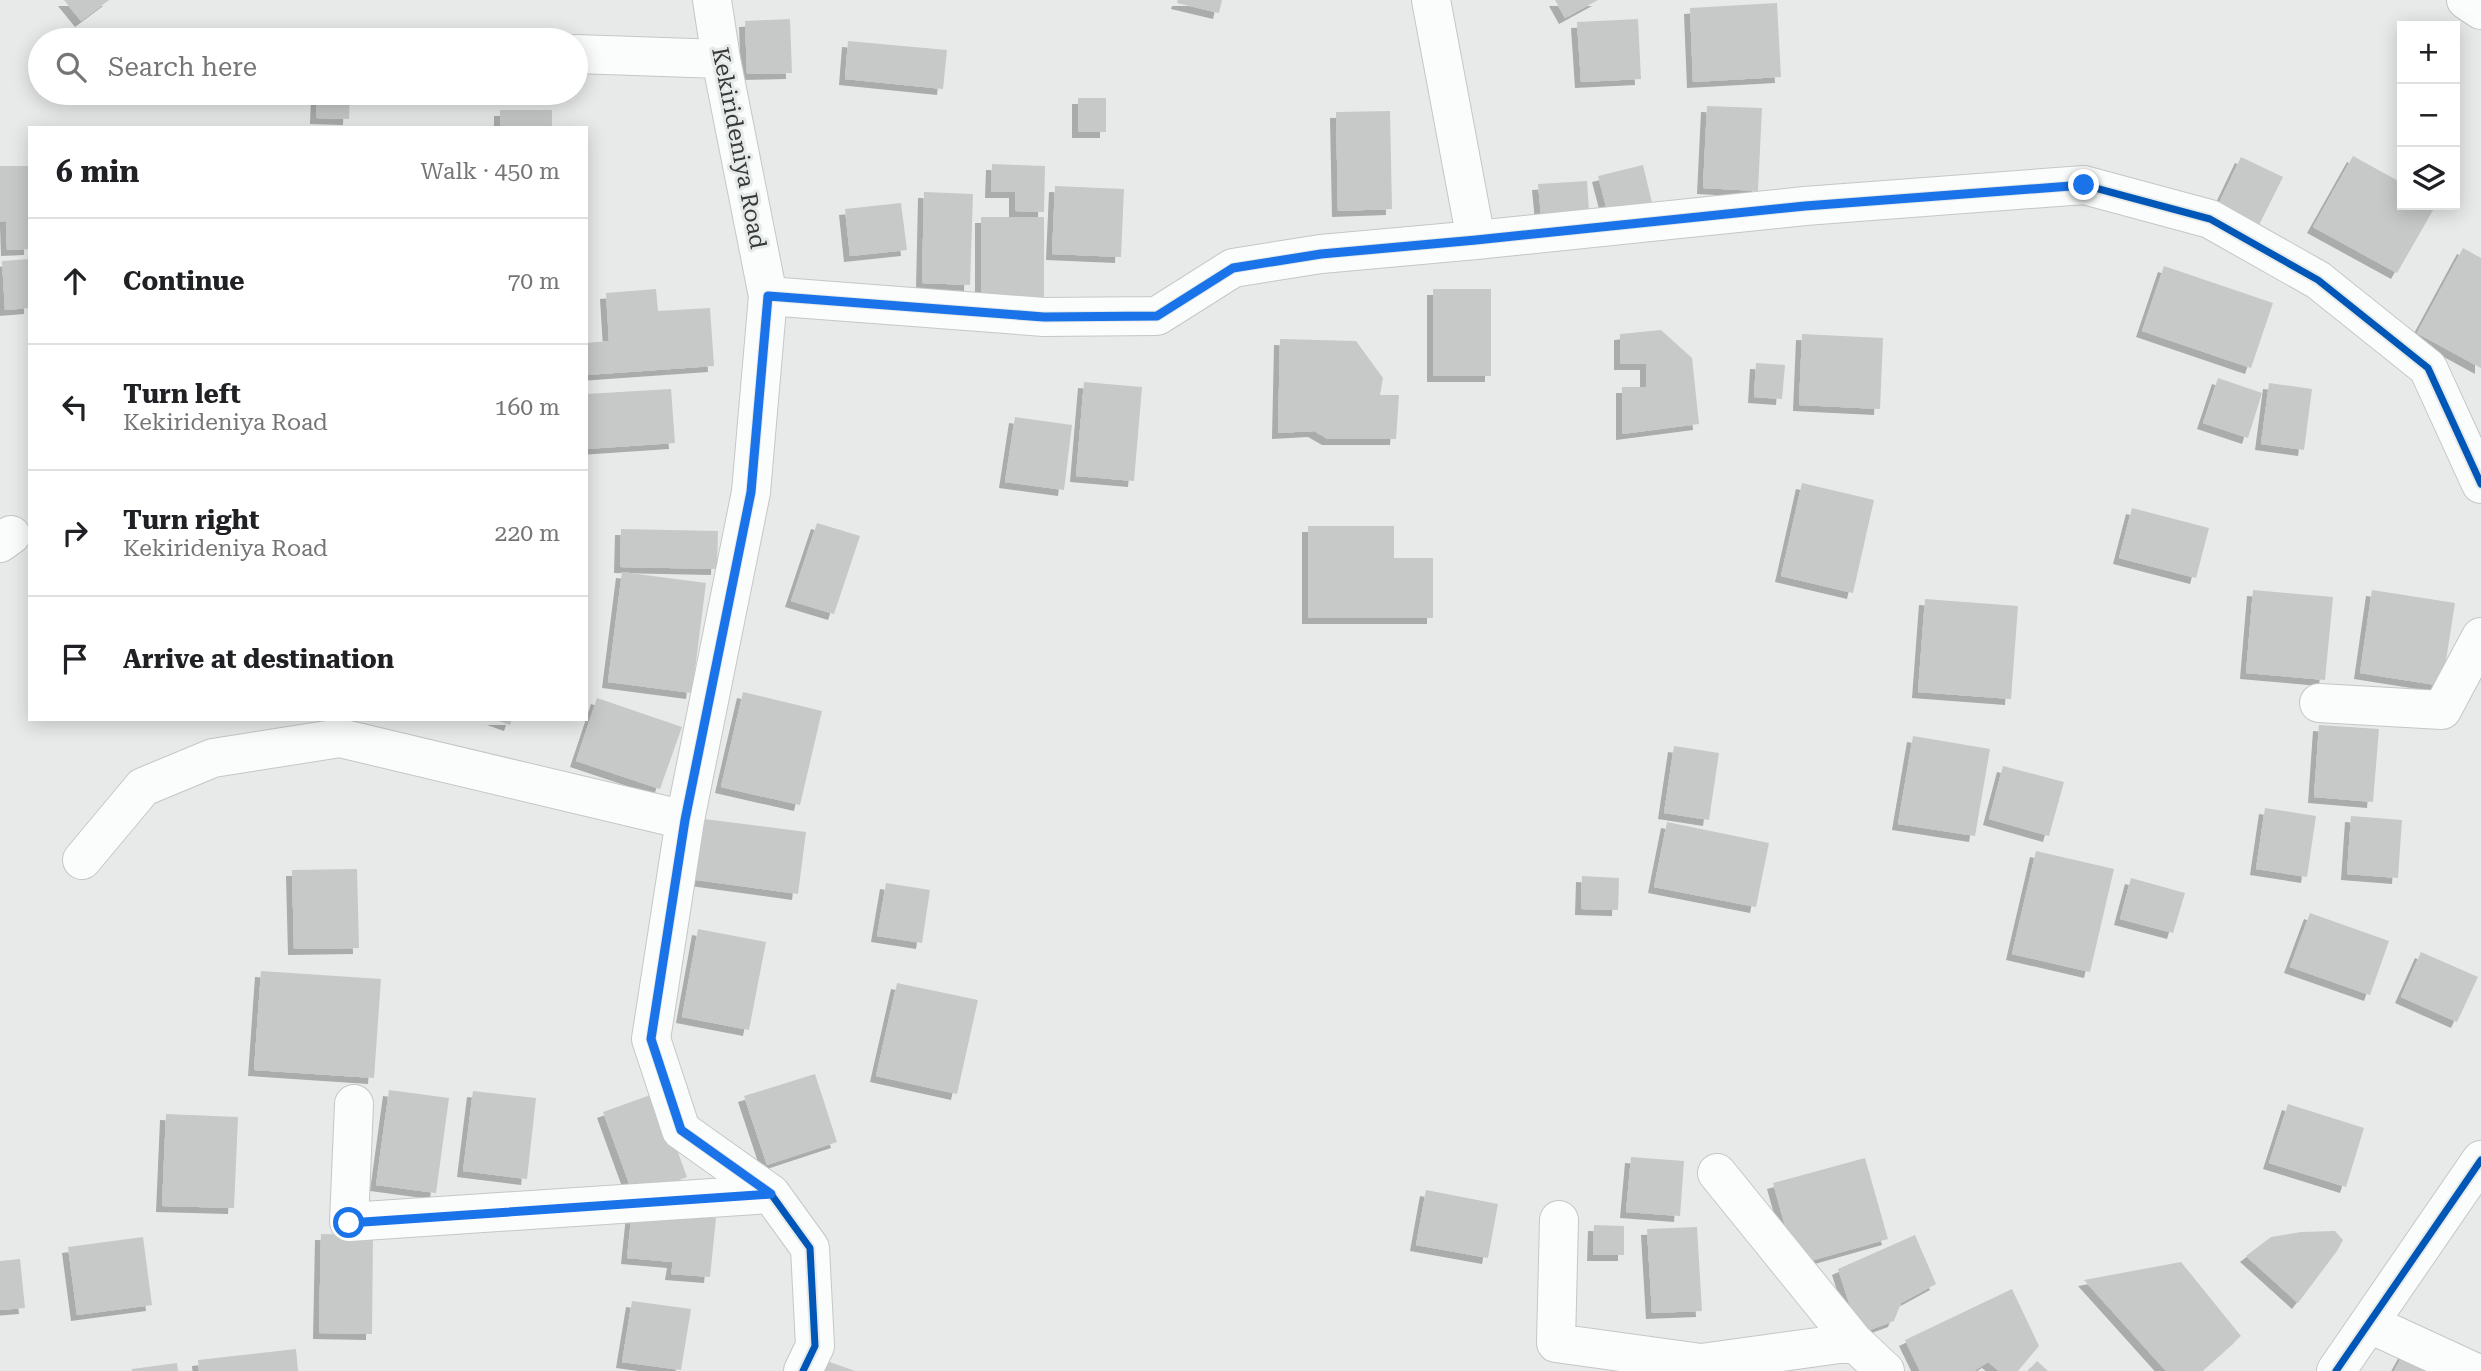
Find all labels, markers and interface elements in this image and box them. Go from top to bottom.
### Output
map controls [2397,21,2460,210]
button: + [2397,21,2460,84]
search box [28,28,588,105]
street label: Kekirideniya Road [706,45,772,251]
icon: search [52,48,90,86]
text: Search here [108,52,257,82]
button: − [2397,84,2460,147]
button: layers [2397,147,2460,210]
text: 6 min [56,154,139,189]
text: Walk · 450 m [421,158,560,185]
route end [2068,169,2099,200]
icon: ahead [56,262,94,300]
text: Continue [123,266,245,296]
text: 70 m [507,268,560,295]
text: Turn left [123,379,241,409]
icon: left [56,388,94,426]
text: 160 m [495,394,560,421]
text: Kekirideniya Road [123,409,328,436]
text: Turn right [123,505,259,535]
icon: right [56,514,94,552]
text: 220 m [495,520,560,547]
text: Kekirideniya Road [123,535,328,562]
icon: arrive [56,640,94,678]
text: Arrive at destination [123,644,394,674]
route start [333,1207,364,1238]

